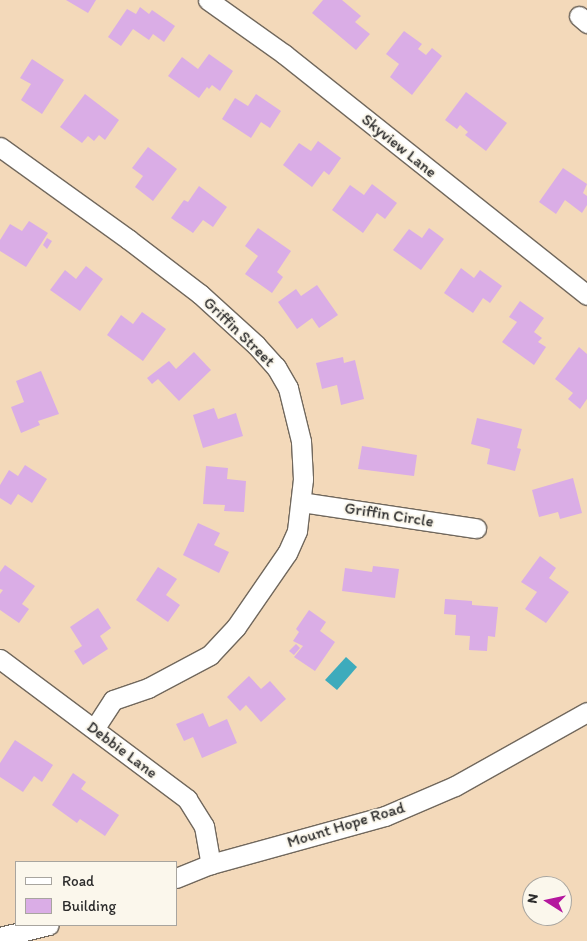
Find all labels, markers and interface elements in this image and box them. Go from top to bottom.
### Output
street label: Skyview Lane [357,110,441,182]
street label: Griffin Street [199,293,279,371]
street label: Griffin Circle [343,499,435,531]
street label: Debbie Lane [83,717,161,783]
street label: Mount Hope Road [285,798,407,852]
legend [15,861,178,926]
text: Road [62,872,94,890]
north arrow [522,876,572,926]
text: N [524,892,542,905]
text: Building [62,897,116,915]

